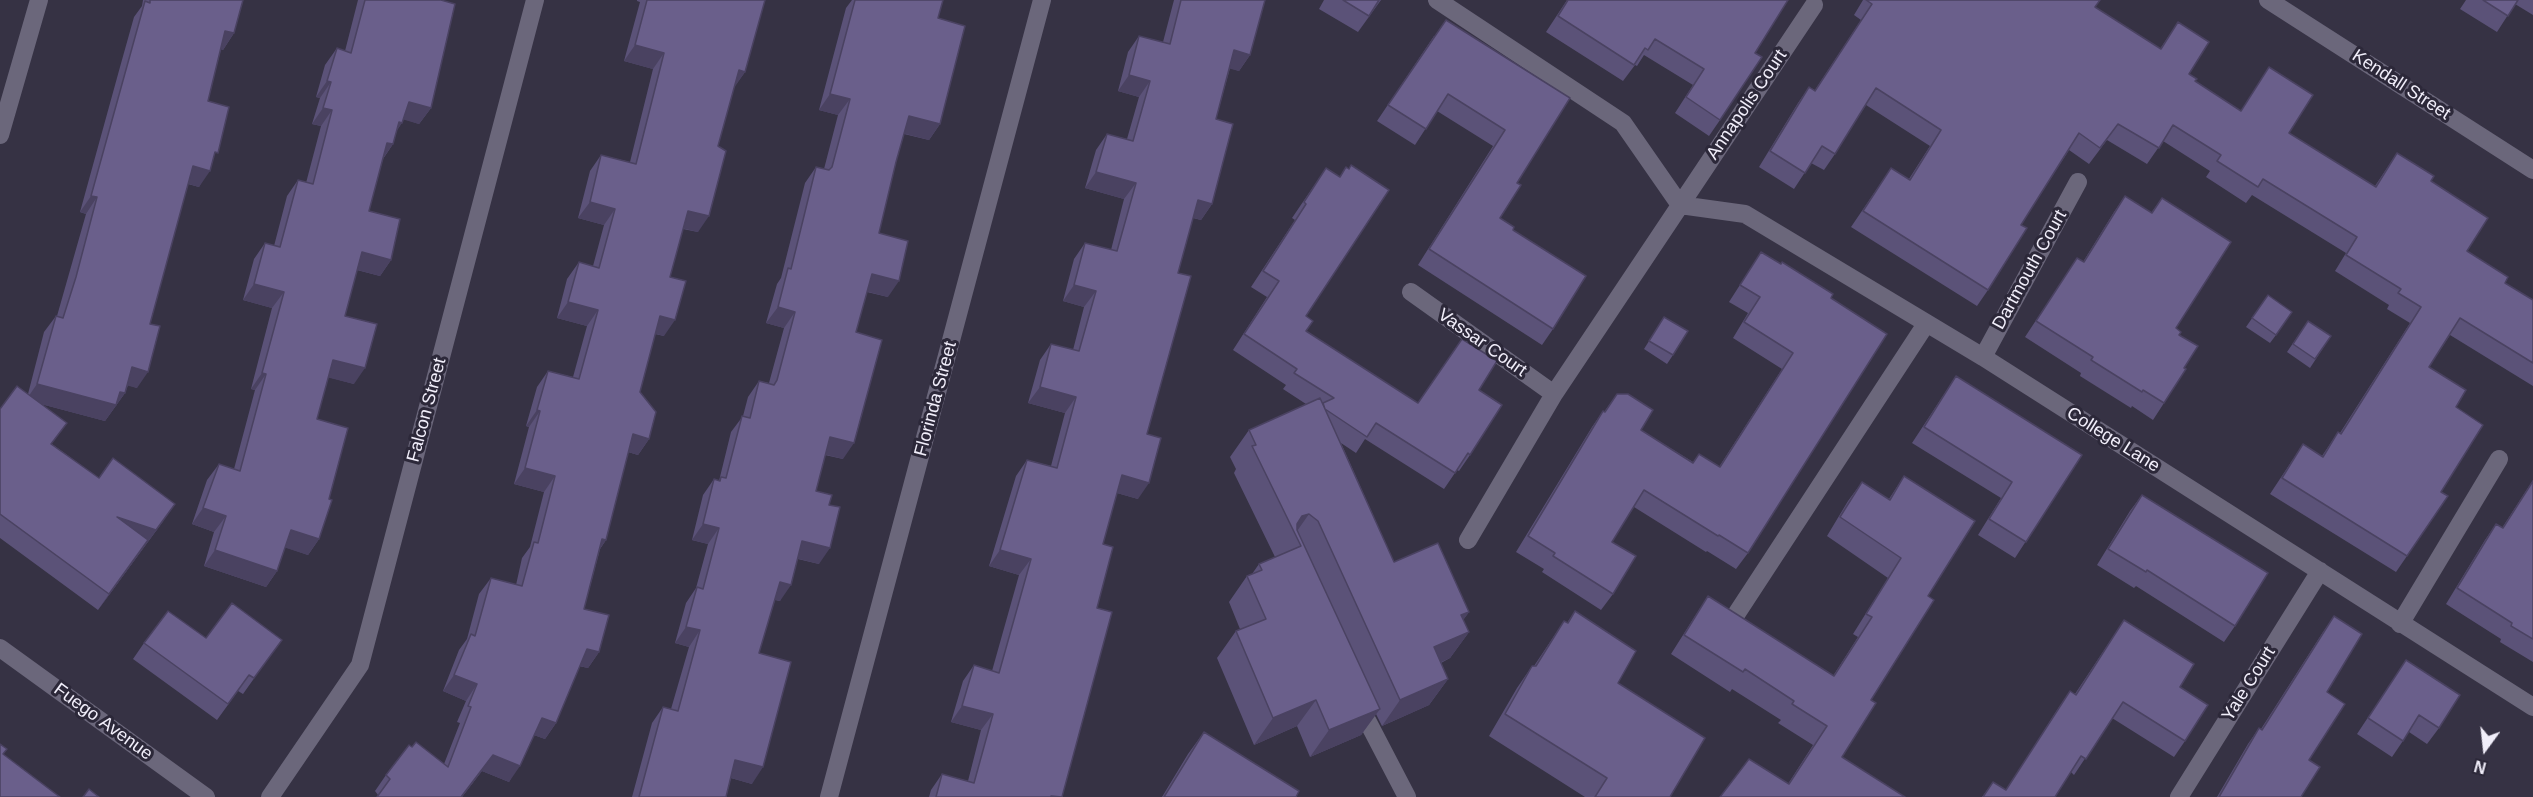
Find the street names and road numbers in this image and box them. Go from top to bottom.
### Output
street label: Kendall Street [2348,45,2454,125]
street label: Annapolis Court [1702,46,1792,164]
street label: Dartmouth Court [1988,207,2072,333]
street label: Vassar Court [1433,304,1531,382]
street label: Florinda Street [910,339,962,459]
street label: Falcon Street [403,356,451,464]
street label: College Lane [2062,403,2164,477]
street label: Yale Court [2218,643,2280,725]
street label: Fuego Avenue [49,679,157,765]

